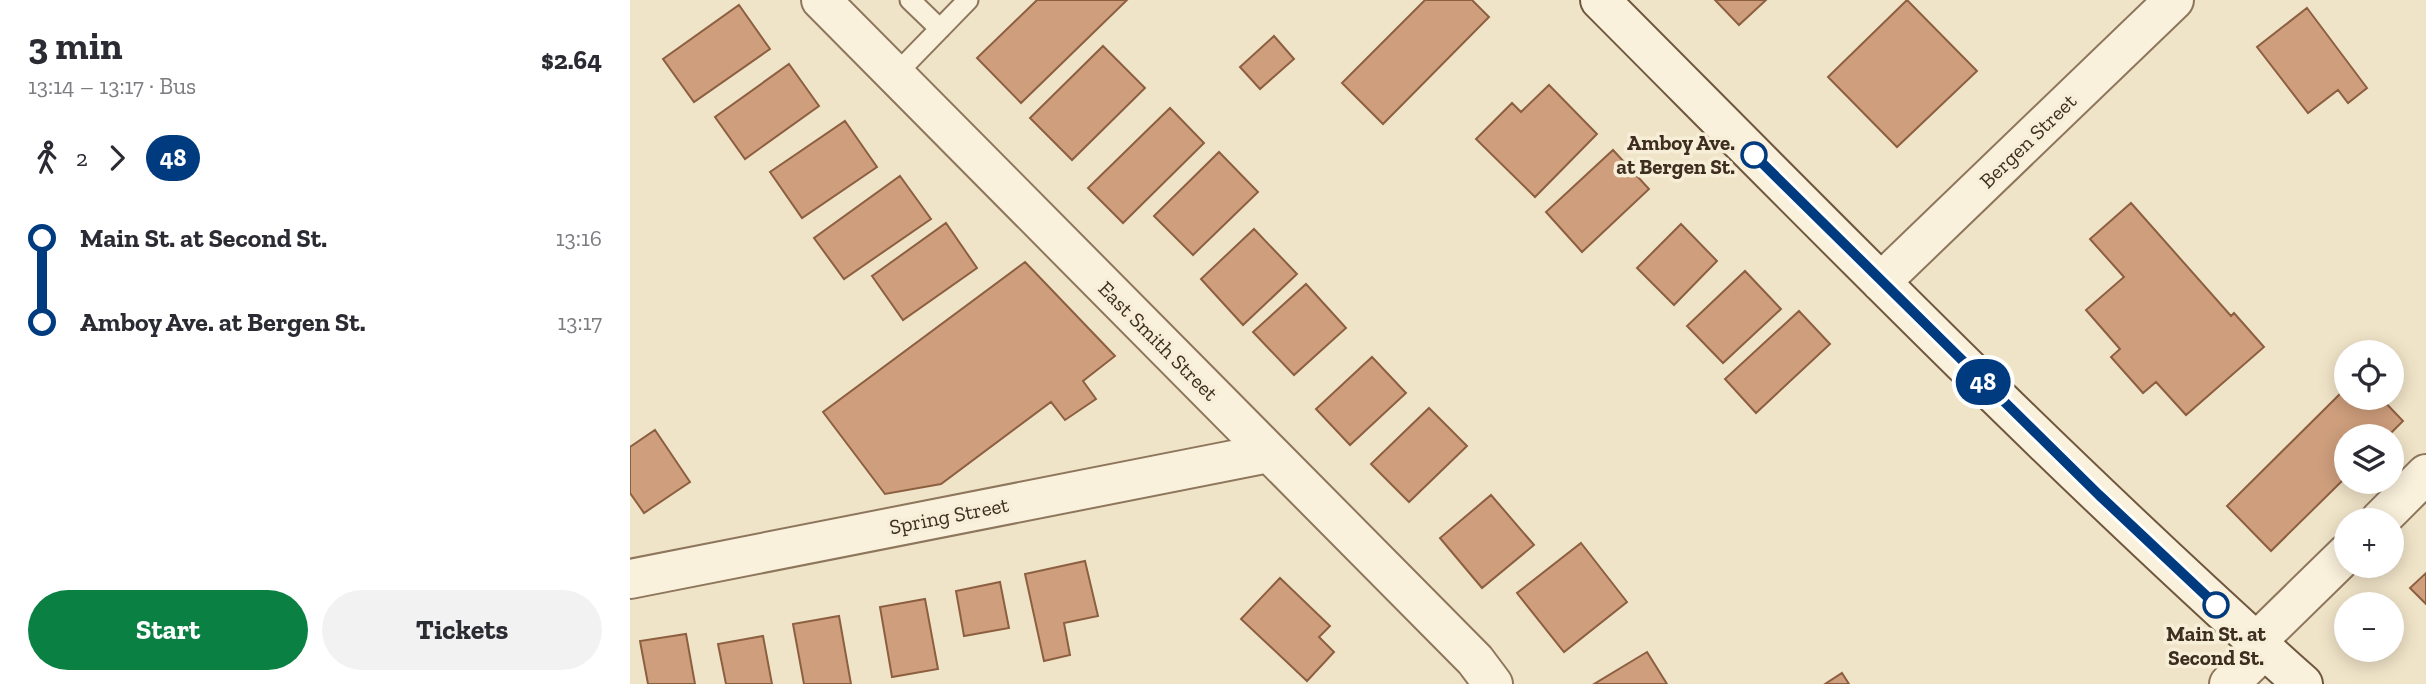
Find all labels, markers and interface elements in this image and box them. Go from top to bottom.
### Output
text: 3 min [28,23,123,69]
text: $2.64 [541,44,602,76]
text: 13:14 – 13:17 · Bus [28,72,196,100]
street label: Bergen Street [1974,88,2081,193]
place label: Amboy Ave. at Bergen St. [1616,130,1735,179]
icon: walk [28,139,66,177]
icon: forward [98,139,136,177]
marker: Amboy Ave. at Bergen St. [1741,142,1767,168]
text: 48 [160,143,186,172]
text: 2 [76,144,88,172]
text: Main St. at Second St. [80,222,327,254]
text: 13:16 [556,224,602,252]
street label: East Smith Street [1093,276,1224,406]
text: Amboy Ave. at Bergen St. [80,306,366,338]
text: 13:17 [557,308,602,336]
map controls [2334,340,2404,662]
button: locate [2334,340,2404,410]
line badge: 48 [1952,359,2014,405]
text: 48 [1970,367,1996,396]
button: layers [2334,424,2404,494]
street label: Spring Street [887,492,1011,539]
button: + [2334,508,2404,578]
button: Start [28,590,308,670]
button: Tickets [322,590,602,670]
marker: Main St. at Second St. [2203,592,2229,618]
button: − [2334,592,2404,662]
place label: Main St. at Second St. [2166,621,2267,670]

